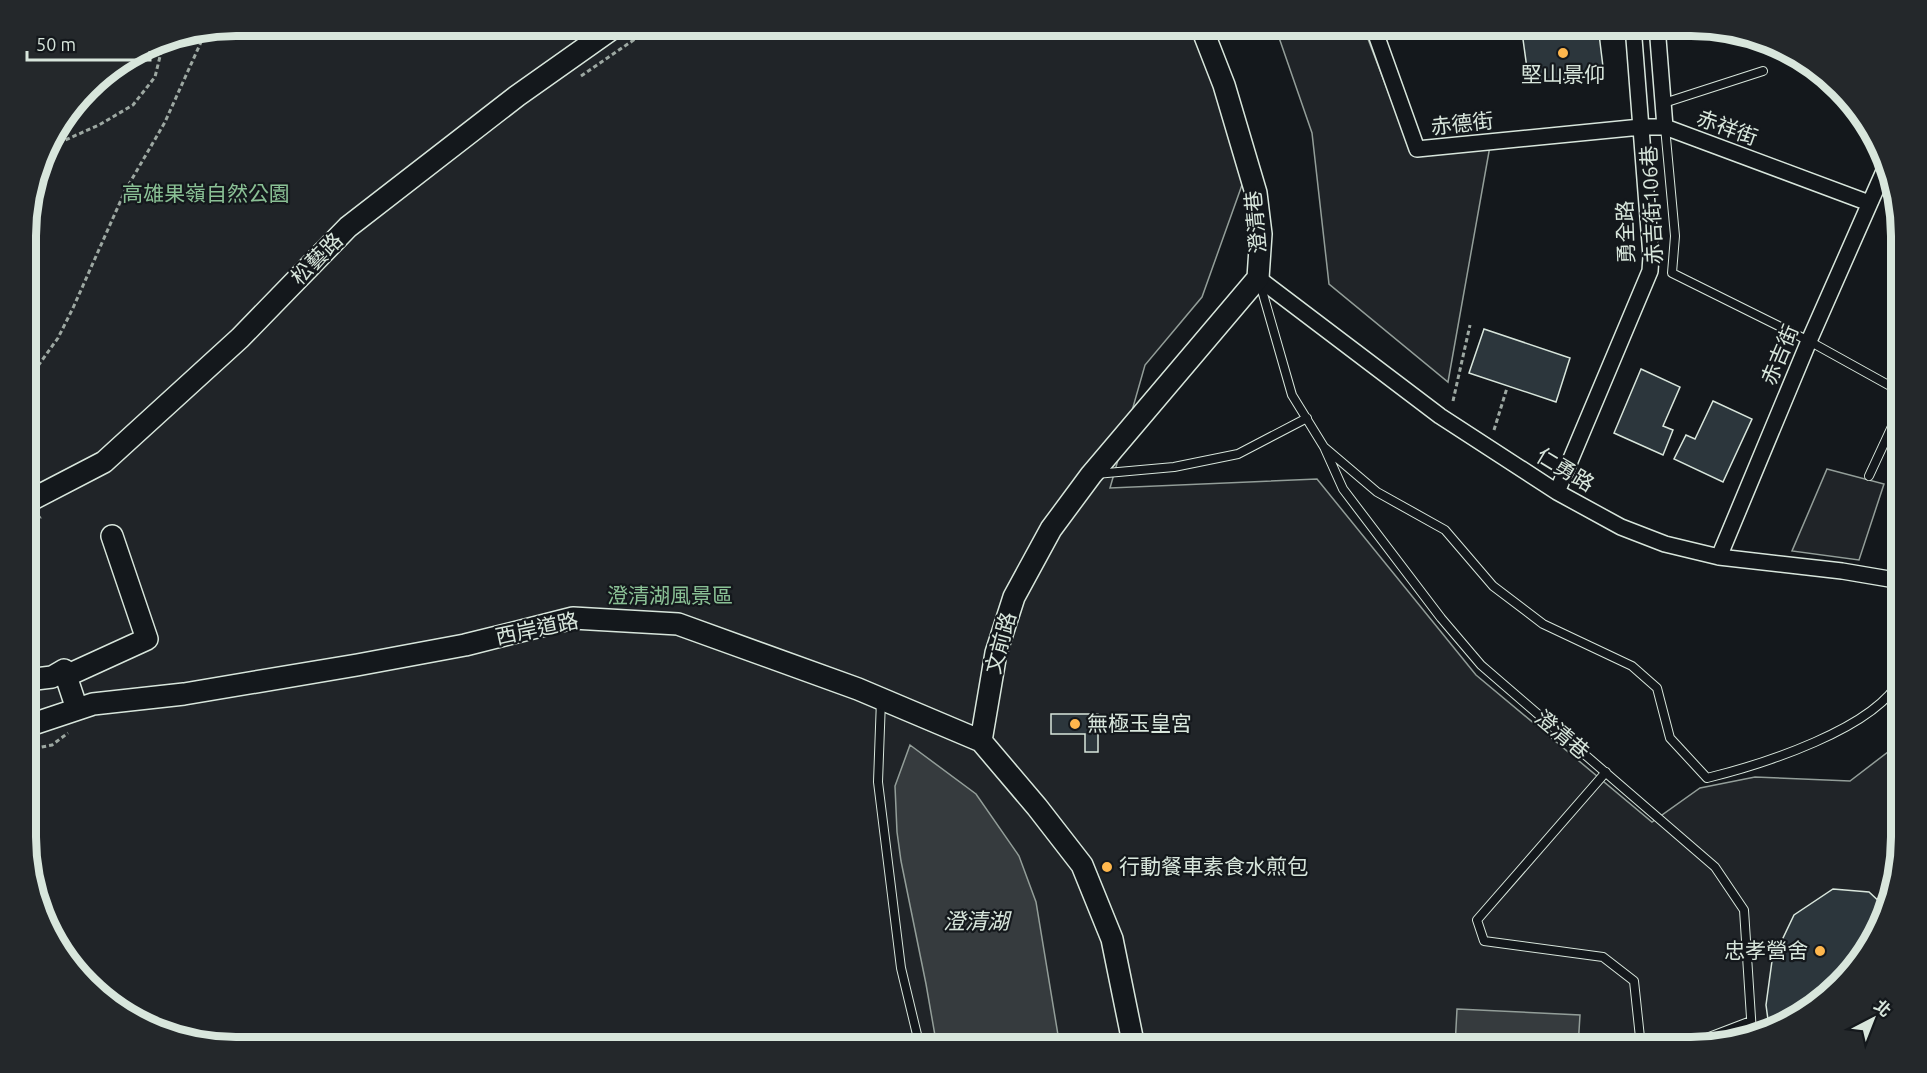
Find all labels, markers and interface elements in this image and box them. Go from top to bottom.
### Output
scale bar [27,24,150,62]
text: 50 m [36,34,76,54]
marker: 堅山景仰 [1556,46,1570,60]
place label: 堅山景仰 [1521,62,1605,86]
street label: 赤祥街 [1694,105,1761,149]
street label: 赤德街 [1429,108,1494,138]
street label: 赤吉街106巷 [1636,145,1666,265]
park label: 高雄果嶺自然公園 [122,181,290,205]
street label: 澄清巷 [1240,190,1270,255]
street label: 勇全路 [1612,200,1638,264]
street label: 松藝路 [286,228,347,289]
street label: 赤吉街 [1756,321,1802,388]
street label: 仁勇路 [1532,443,1599,496]
park label: 澄清湖風景區 [607,583,733,607]
street label: 西岸道路 [493,608,580,648]
street label: 文前路 [980,609,1020,676]
street label: 澄清巷 [1531,705,1594,764]
place label: 無極玉皇宮 [1087,711,1192,735]
marker: 無極玉皇宮 [1068,717,1082,731]
place label: 行動餐車素食水煎包 [1119,854,1308,878]
marker: 行動餐車素食水煎包 [1100,860,1114,874]
water label: 澄清湖 [943,908,1012,933]
place label: 忠孝營舍 [1724,938,1808,962]
marker: 忠孝營舍 [1813,944,1827,958]
north arrow [1843,989,1903,1049]
text: 北 [1871,996,1895,1020]

